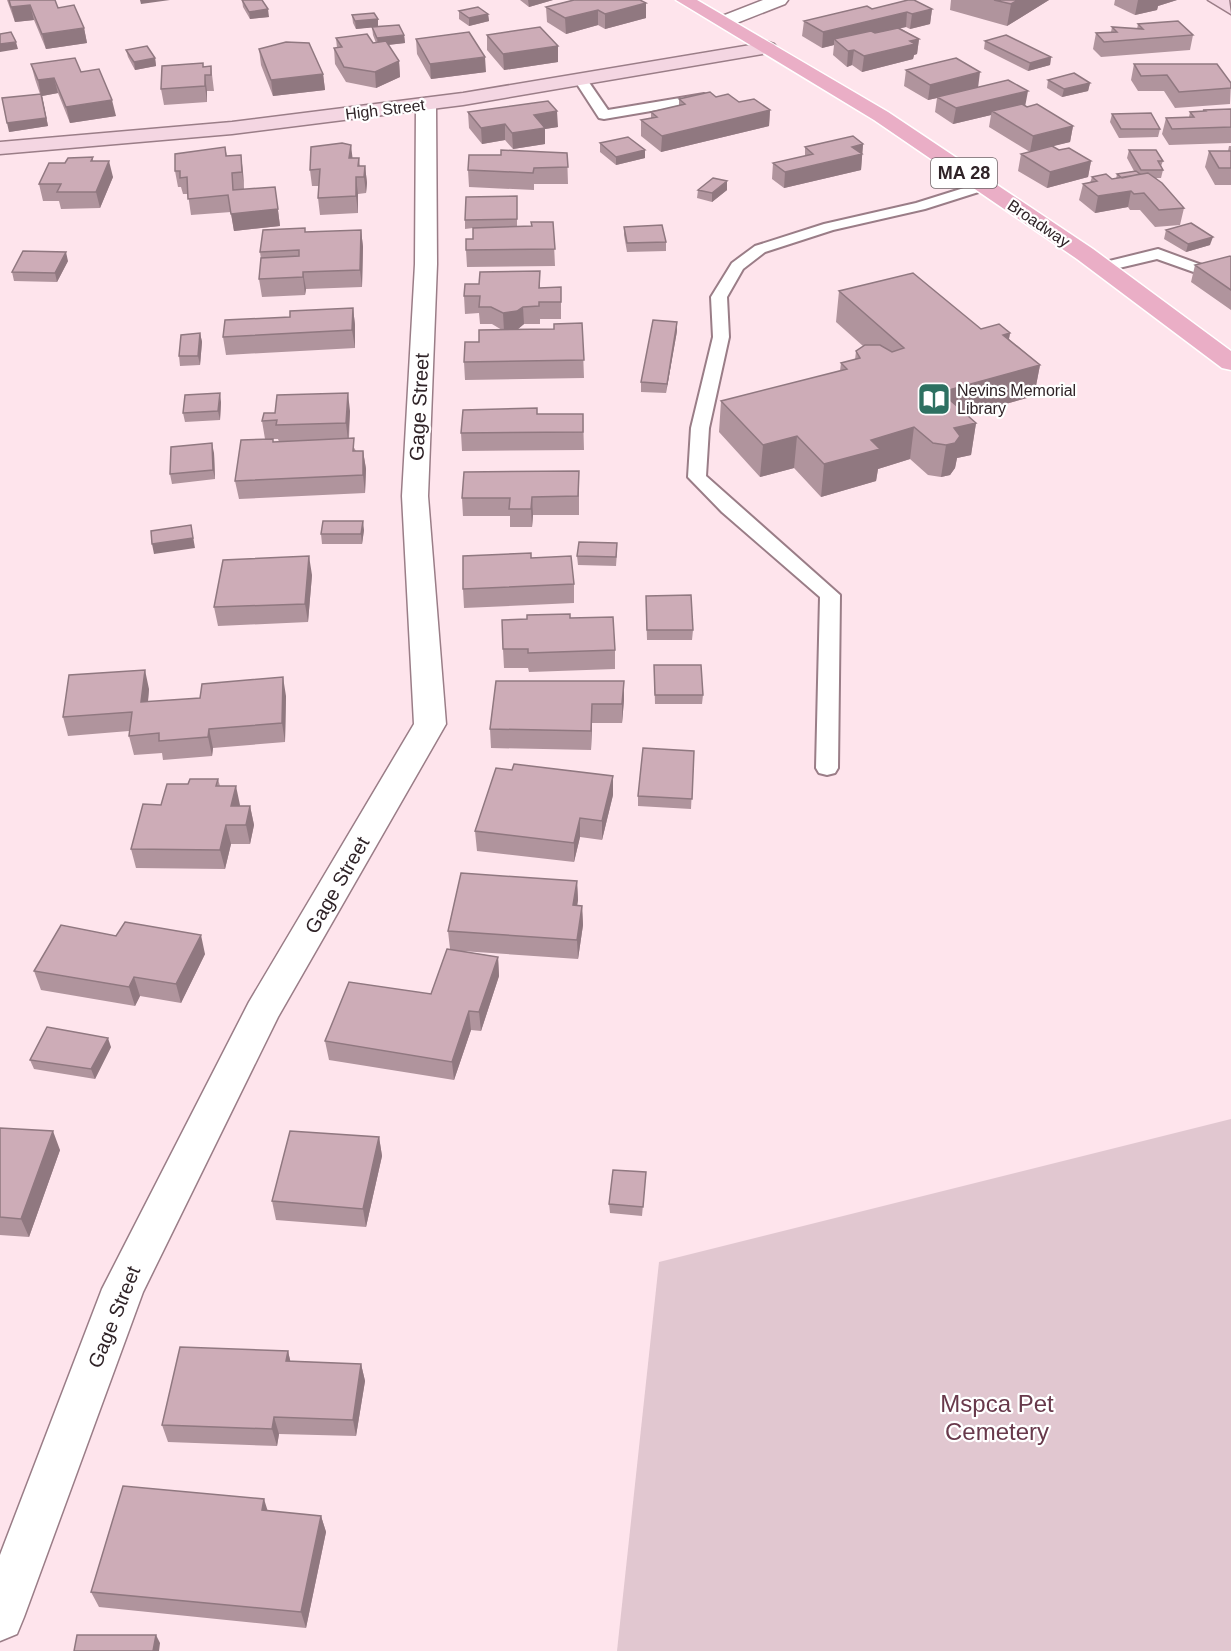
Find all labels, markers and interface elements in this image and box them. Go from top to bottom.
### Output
street label: High Street [344,96,426,123]
road number: MA 28 [931,158,997,188]
street label: Broadway [1004,196,1073,250]
street label: Gage Street [405,352,433,461]
library icon: Nevins Memorial Library [916,381,952,417]
place label: Nevins Memorial Library [957,382,1076,417]
street label: Gage Street [301,832,374,937]
street label: Gage Street [84,1262,145,1371]
park label: Mspca Pet Cemetery [940,1390,1054,1445]

